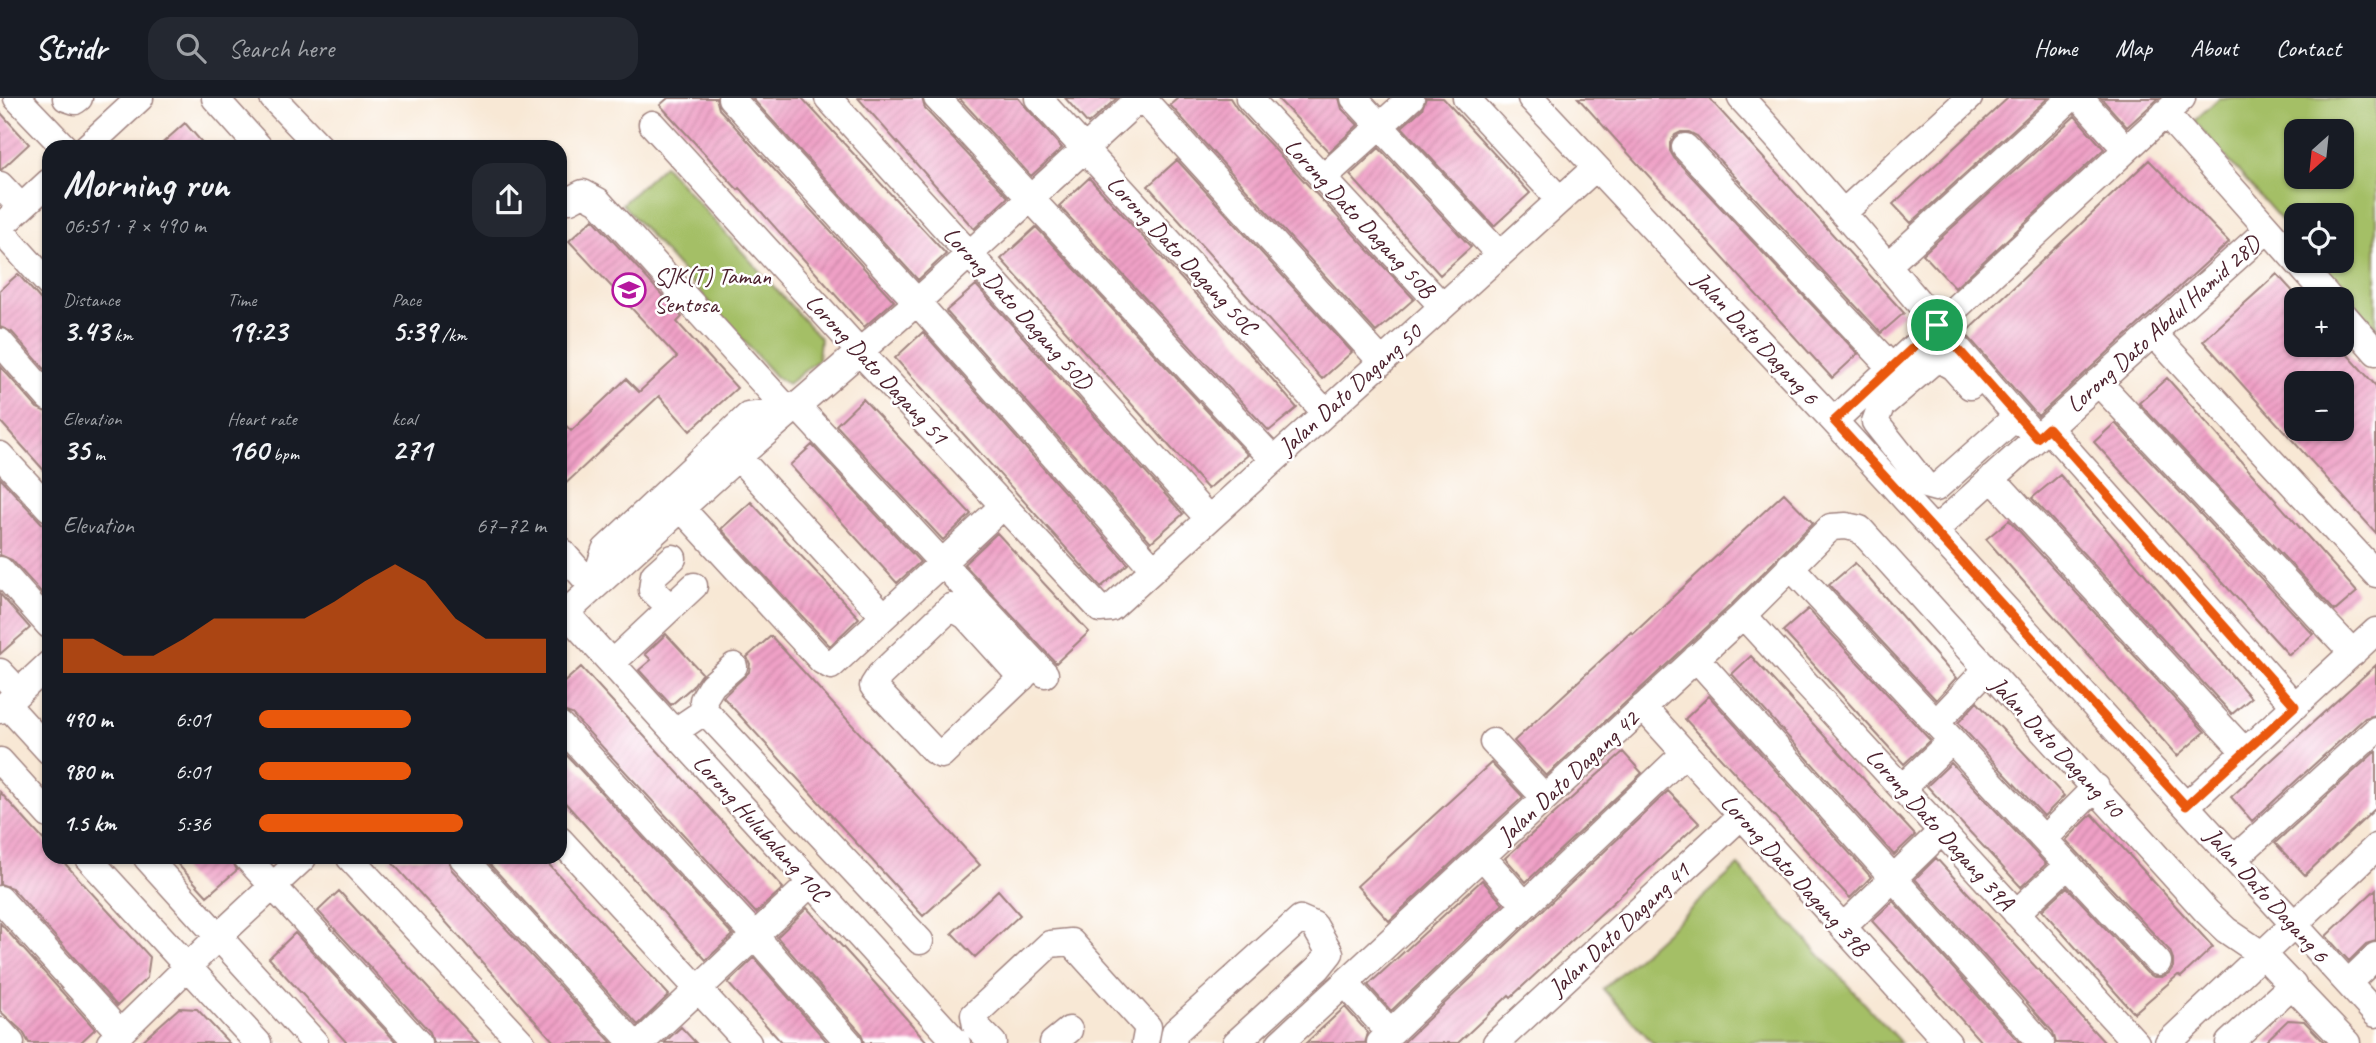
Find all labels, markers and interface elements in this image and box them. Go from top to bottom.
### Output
search box [148,17,638,80]
text: Stridr [35,27,106,69]
icon: search [172,29,210,67]
text: Search here [228,32,334,65]
text: Home [2034,33,2077,63]
text: Map [2115,33,2152,63]
text: About [2190,33,2238,63]
text: Contact [2276,33,2341,63]
north arrow [2284,119,2354,189]
map controls [2284,119,2354,441]
street label: Lorong Dato Dagang 50B [1278,132,1443,305]
text: Morning run [63,161,229,208]
button: share [472,163,546,237]
street label: Lorong Dato Dagang 50C [1101,169,1265,343]
button: locate [2284,203,2354,273]
text: 06:51 · 7 × 490 m [63,211,206,240]
street label: Lorong Dato Dagang 50D [937,220,1101,397]
street label: Lorong Dato Abdul Hamid 28D [2060,228,2268,419]
place label: SJK(T) Taman Sentosa [654,261,771,319]
street label: Jalan Dato Dagang 6 [1686,264,1826,412]
school or university icon: SJK(T) Taman Sentosa [610,271,648,309]
street label: Lorong Dato Dagang 51 [799,287,955,452]
button: + [2284,287,2354,357]
text: Distance [63,288,120,312]
text: Time [227,288,256,312]
text: Pace [392,288,421,312]
pin [1907,295,1967,355]
icon: arrive [1918,306,1956,344]
text: 3.43 [63,312,109,350]
text: 19:23 [227,312,287,350]
text: 5:39 [392,312,437,350]
street label: Jalan Dato Dagang 50 [1271,315,1429,462]
text: km [109,323,133,347]
text: /km [437,323,467,347]
button: − [2284,371,2354,441]
text: Elevation [63,407,121,431]
text: Heart rate [227,407,297,431]
text: kcal [392,407,417,431]
text: 35 [63,431,90,469]
text: 160 [227,431,268,469]
text: 271 [392,431,432,469]
text: m [90,442,105,466]
text: bpm [268,442,299,466]
text: Elevation [63,511,134,540]
text: 67–72 m [476,511,546,540]
street label: Jalan Dato Dagang 40 [1983,669,2132,826]
street label: Jalan Dato Dagang 42 [1490,702,1647,851]
text: 490 m [63,705,112,734]
text: 6:01 [175,705,211,734]
street label: Lorong Dato Dagang 39A [1859,742,2021,917]
street label: Lorong Hulubalang 10C [687,748,837,910]
text: 980 m [63,757,112,786]
text: 6:01 [175,757,211,786]
street label: Lorong Dato Dagang 39B [1714,788,1877,963]
text: 1.5 km [63,809,116,838]
text: 5:36 [175,809,211,838]
street label: Jalan Dato Dagang 6 [2198,820,2336,970]
street label: Jalan Dato Dagang 41 [1541,855,1697,1003]

